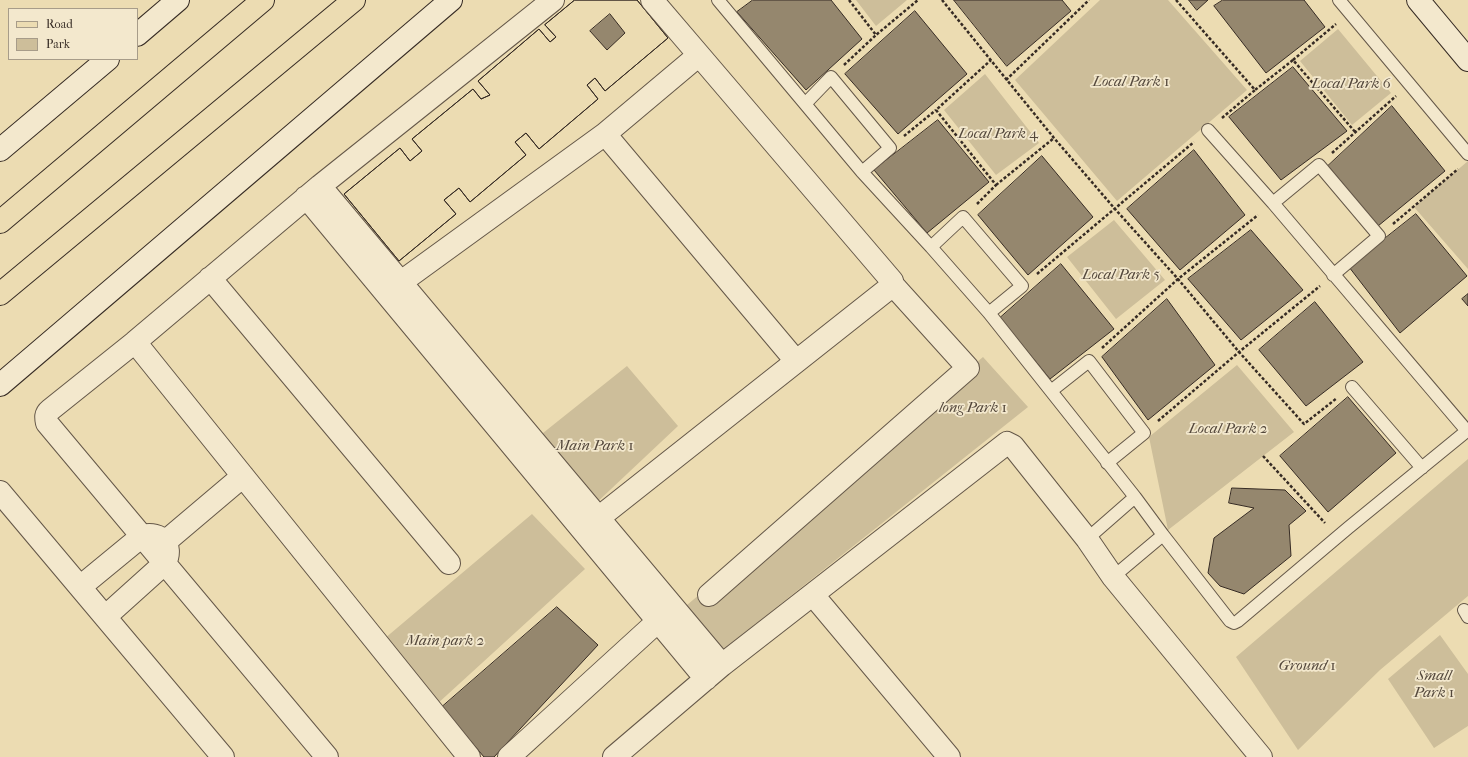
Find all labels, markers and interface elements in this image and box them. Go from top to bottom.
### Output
legend [8,8,138,60]
text: Road [46,17,73,31]
text: Park [46,37,70,51]
park label: Local Park 1 [1093,73,1169,91]
park label: Local Park 6 [1311,75,1391,93]
park label: Local Park 4 [958,125,1038,143]
park label: Local Park 5 [1082,266,1160,284]
park label: long Park 1 [939,399,1007,417]
park label: Local Park 2 [1188,420,1268,438]
park label: Main Park 1 [556,437,634,455]
park label: Main park 2 [406,632,484,650]
park label: Ground 1 [1278,657,1336,675]
park label: Small Park 1 [1414,667,1454,702]

